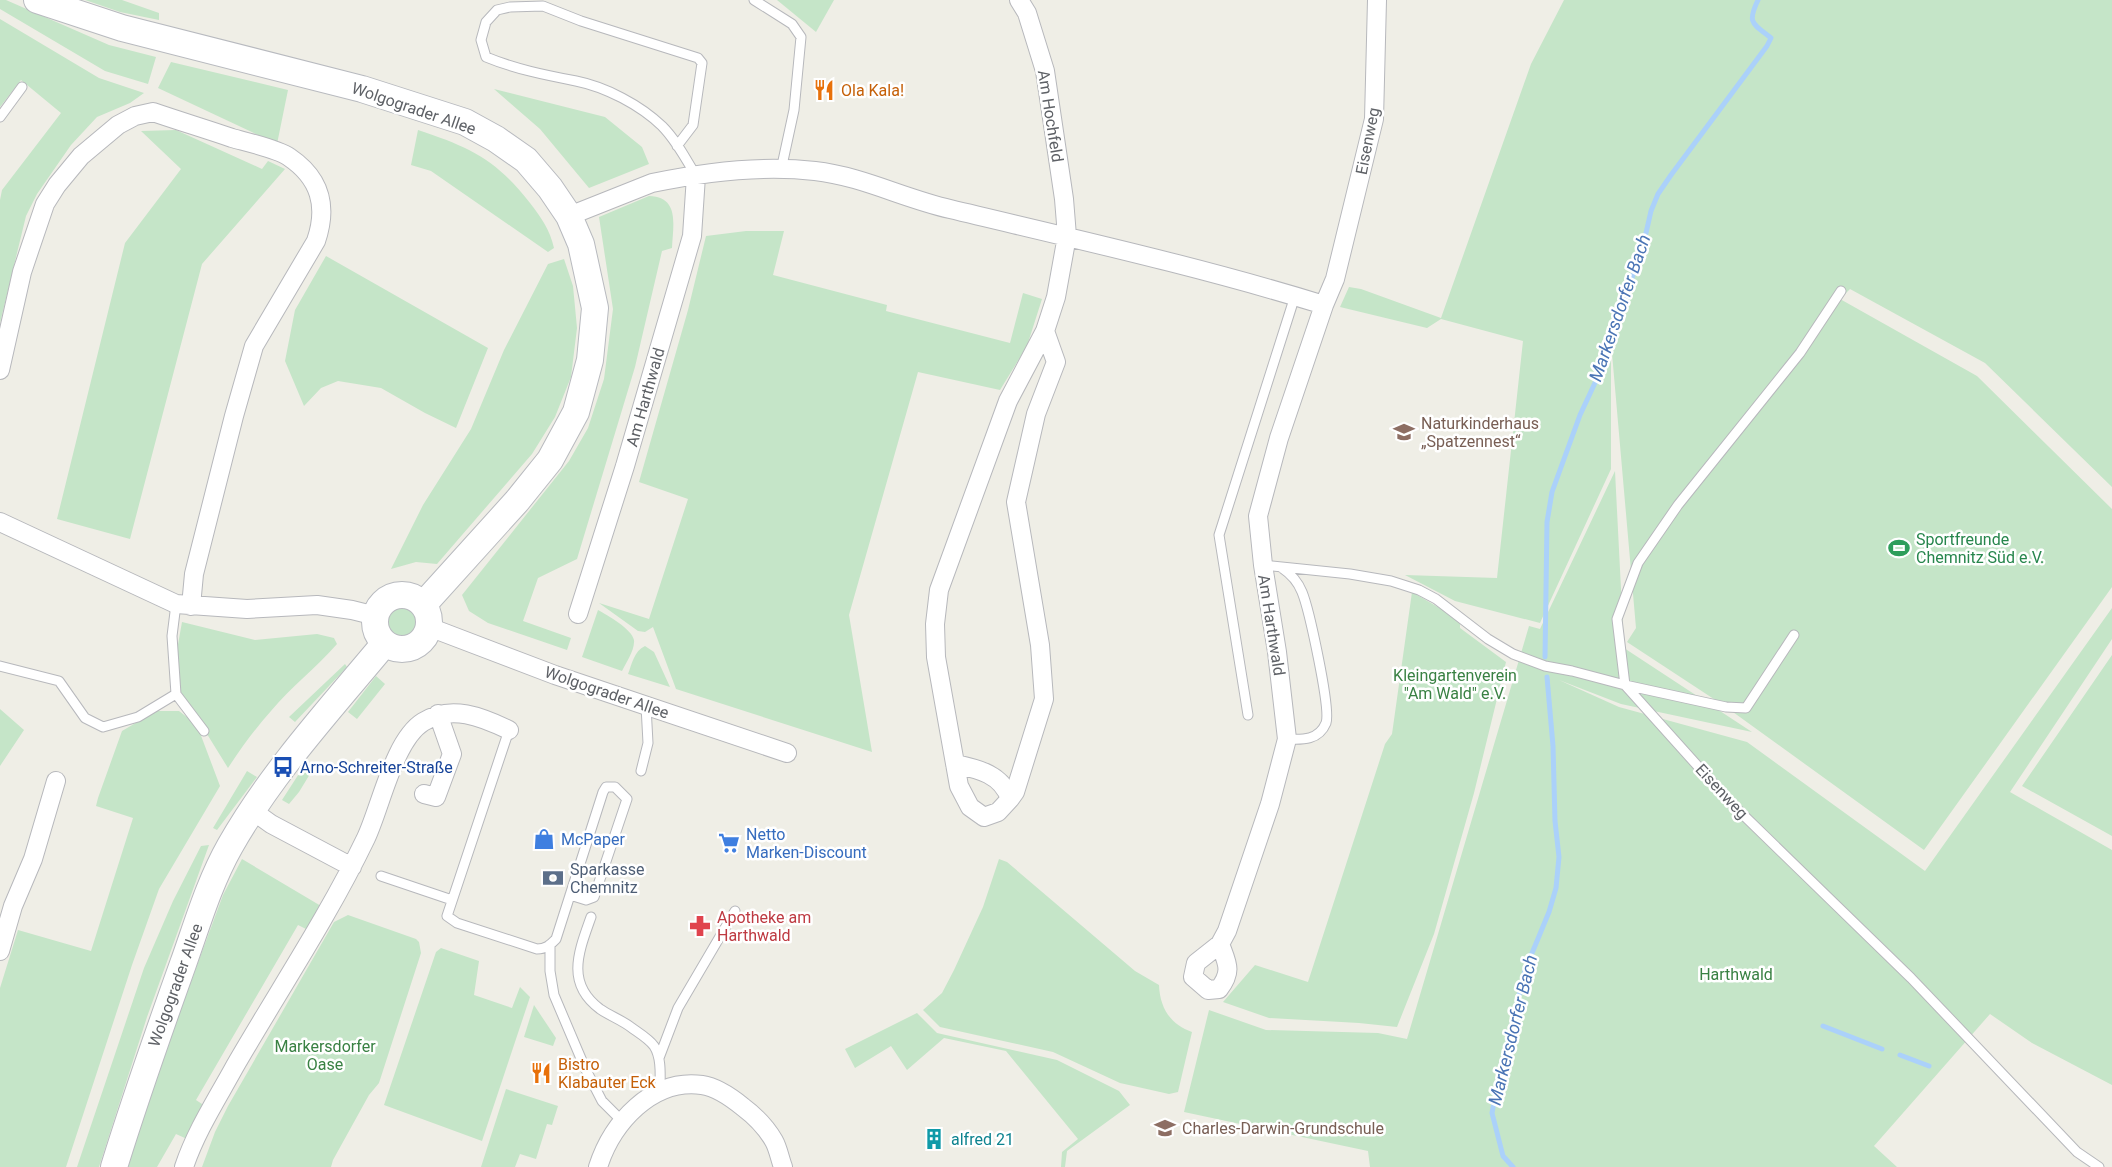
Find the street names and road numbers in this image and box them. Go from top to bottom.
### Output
street label: Am Hochfeld [1034,69,1067,163]
street label: Wolgograder Allee [349,78,478,139]
street label: Eisenweg [1352,106,1383,176]
street label: Am Harthwald [622,345,669,449]
street label: Am Harthwald [1254,573,1289,677]
street label: Wolgograder Allee [542,662,671,723]
street label: Eisenweg [1691,760,1752,823]
street label: Wolgograder Allee [144,921,207,1049]

